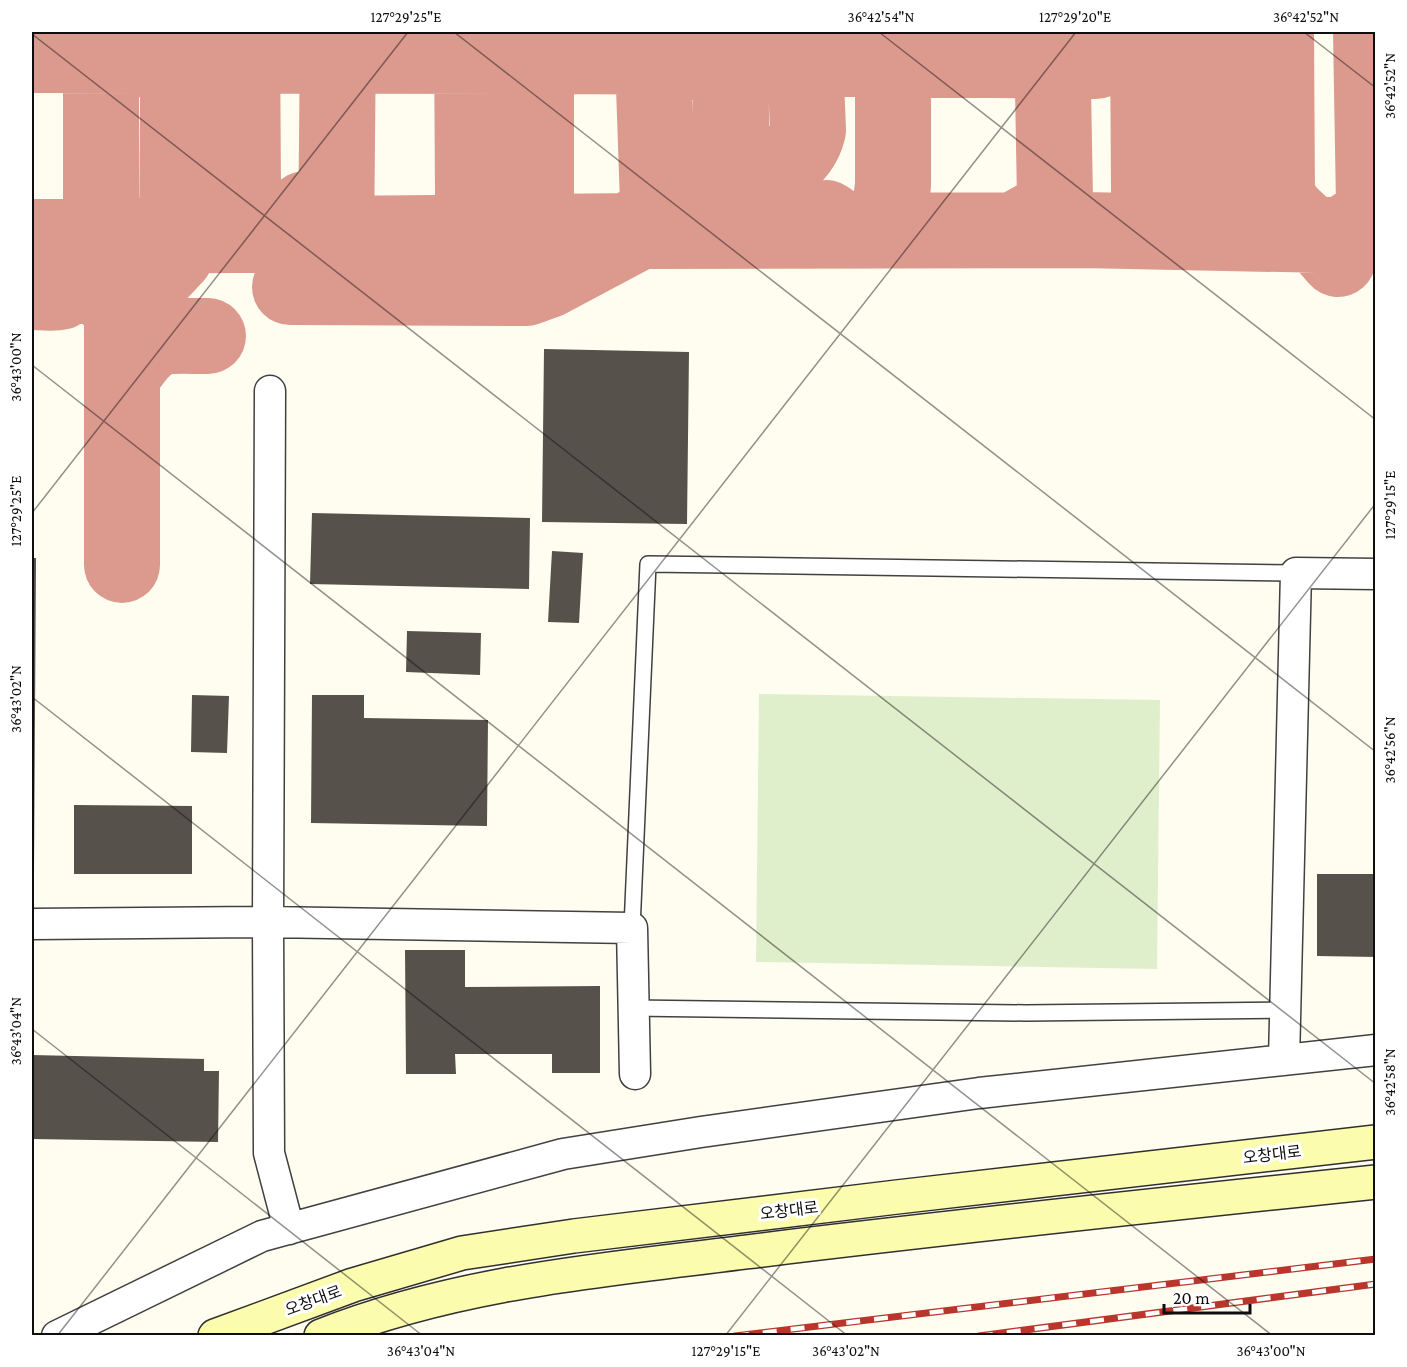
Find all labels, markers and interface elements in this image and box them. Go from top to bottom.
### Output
text: 127°29'25"E [371,9,441,25]
text: 36°42'54"N [848,9,915,25]
text: 127°29'20"E [1039,9,1111,25]
text: 36°42'52"N [1273,9,1339,25]
text: 36°42'52"N [1382,53,1398,119]
text: 36°43'00"N [8,332,24,402]
text: 127°29'15"E [1382,471,1398,539]
text: 127°29'25"E [8,476,24,546]
text: 36°43'02"N [8,665,24,733]
text: 36°42'56"N [1382,716,1398,784]
text: 36°43'04"N [8,997,24,1065]
text: 36°42'58"N [1382,1048,1398,1116]
street label: 오창대로 [1242,1142,1303,1167]
street label: 오창대로 [759,1198,820,1223]
scale bar [1164,1277,1250,1315]
street label: 오창대로 [283,1282,344,1319]
text: 20 m [1173,1288,1210,1308]
text: 36°43'04"N [387,1343,455,1359]
text: 127°29'15"E [692,1343,760,1359]
text: 36°43'02"N [812,1343,880,1359]
text: 36°43'00"N [1236,1343,1306,1359]

